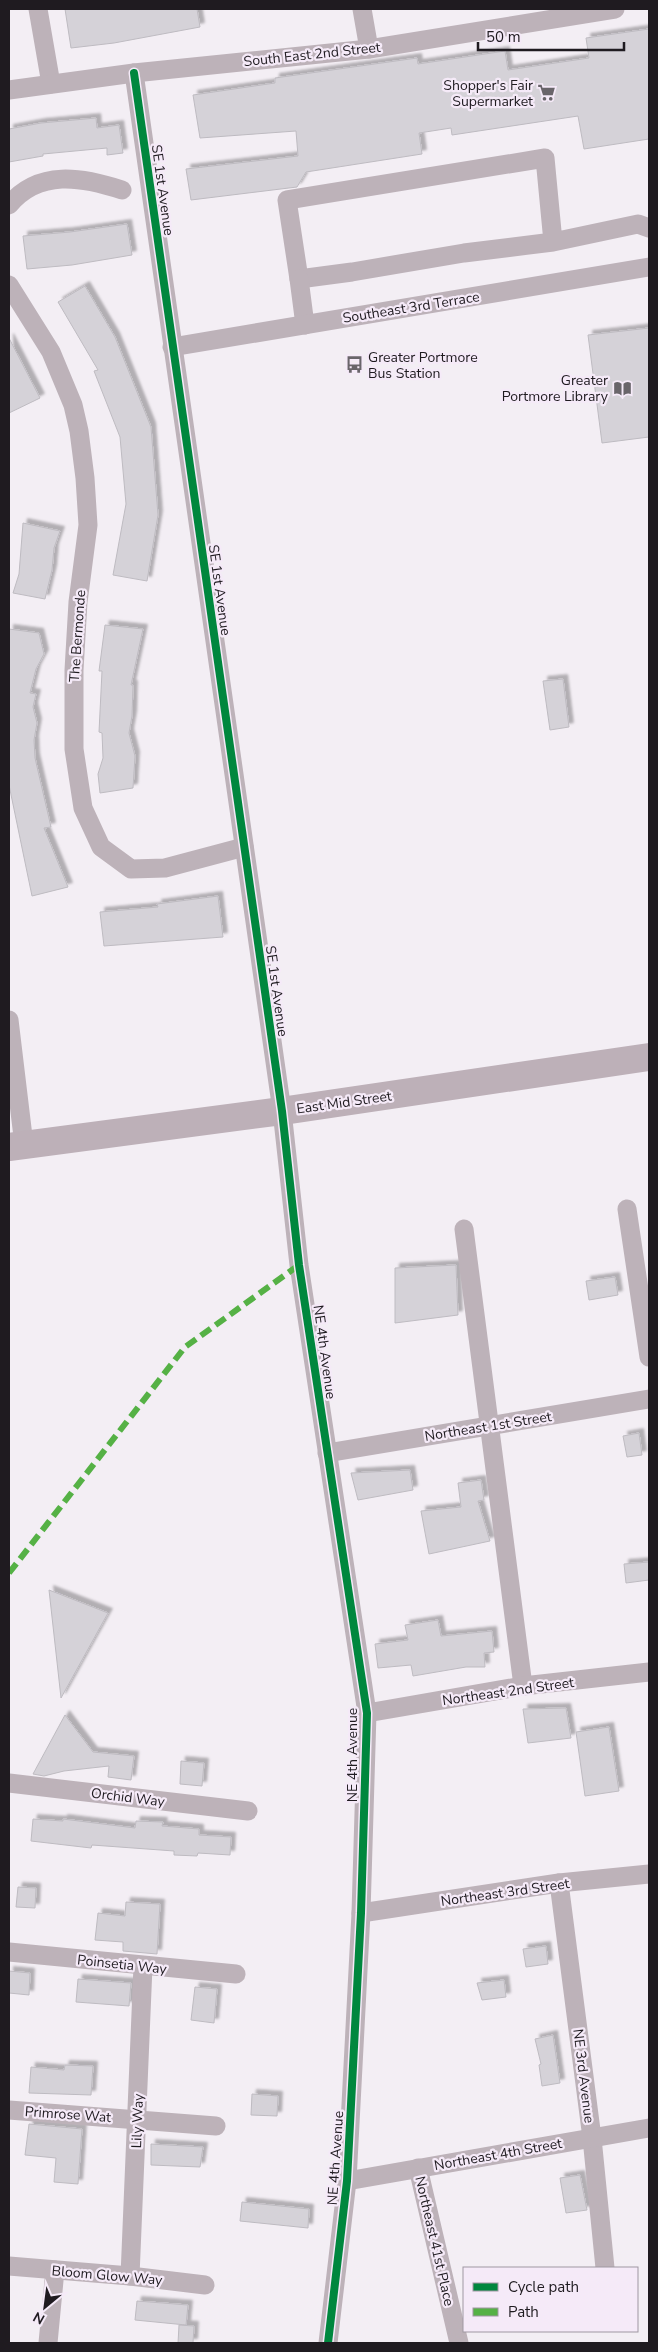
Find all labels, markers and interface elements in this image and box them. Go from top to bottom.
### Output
scale bar [478,20,624,52]
text: 50 m [486,27,521,47]
street label: South East 2nd Street [243,38,382,71]
place label: Shopper's Fair Supermarket [443,76,533,111]
supermarket icon: Shopper's Fair Supermarket [537,83,557,103]
street label: SE 1st Avenue [147,143,178,237]
street label: Southeast 3rd Terrace [341,287,481,328]
place label: Greater Portmore Bus Station [368,348,478,383]
bus stop icon: Greater Portmore Bus Station [344,355,364,375]
place label: Greater Portmore Library [502,371,609,406]
library icon: Greater Portmore Library [612,378,632,398]
street label: SE 1st Avenue [204,543,235,637]
street label: The Bermonde [65,589,90,683]
street label: SE 1st Avenue [261,944,292,1038]
street label: East Mid Street [295,1086,393,1119]
street label: NE 4th Avenue [309,1304,340,1400]
street label: Northeast 1st Street [423,1407,553,1446]
street label: Northeast 2nd Street [441,1673,575,1710]
street label: NE 4th Avenue [343,1708,362,1802]
street label: Orchid Way [90,1784,167,1812]
street label: Northeast 3rd Street [440,1874,571,1911]
street label: Poinsetia Way [76,1950,169,1979]
street label: NE 3rd Avenue [568,2028,599,2124]
street label: Lily Way [127,2093,148,2149]
street label: Primrose Wat [24,2102,112,2127]
street label: NE 4th Avenue [323,2110,348,2206]
street label: Northeast 4th Street [433,2134,564,2175]
street label: Northeast 41st Place [410,2174,459,2308]
street label: Bloom Glow Way [51,2261,164,2290]
legend [463,2267,638,2332]
text: Cycle path [508,2277,579,2297]
north arrow [20,2282,70,2332]
text: Path [508,2302,539,2322]
text: N [30,2307,48,2329]

